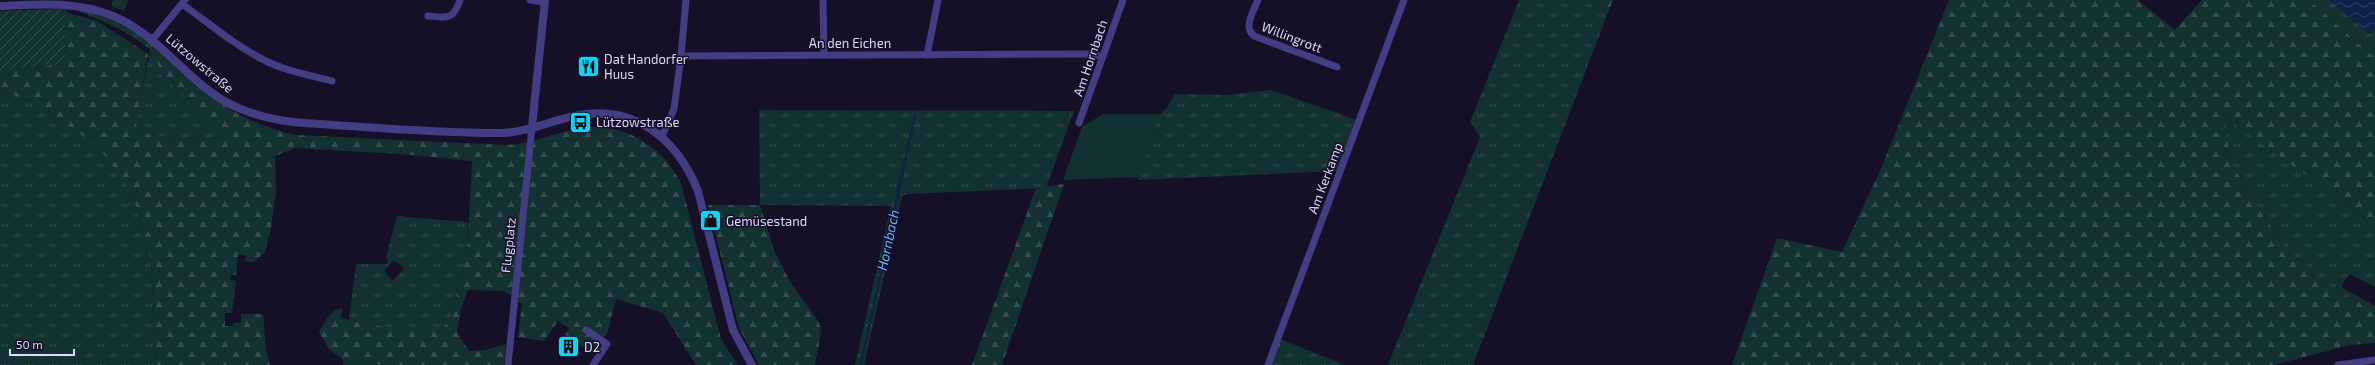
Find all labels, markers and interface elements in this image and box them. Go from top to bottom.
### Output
street label: Am Hornbach [1069,18,1111,98]
street label: Willingrott [1259,18,1325,56]
street label: Lützowstraße [163,30,237,96]
street label: An den Eichen [809,35,891,51]
place label: Dat Handorfer Huus [604,51,688,82]
restaurant icon: Dat Handorfer Huus [575,53,601,79]
bus stop icon: Lützowstraße [567,109,593,135]
place label: Lützowstraße [596,114,679,130]
street label: Am Kerkamp [1304,140,1346,216]
shop icon: Gemüsestand [698,208,724,234]
water label: Hornbach [873,208,902,272]
place label: Gemüsestand [726,213,807,229]
street label: Flugplatz [497,216,519,274]
scale bar [10,331,74,357]
building icon: D2 [556,334,582,360]
text: 50 m [16,337,43,351]
place label: D2 [584,339,600,355]

